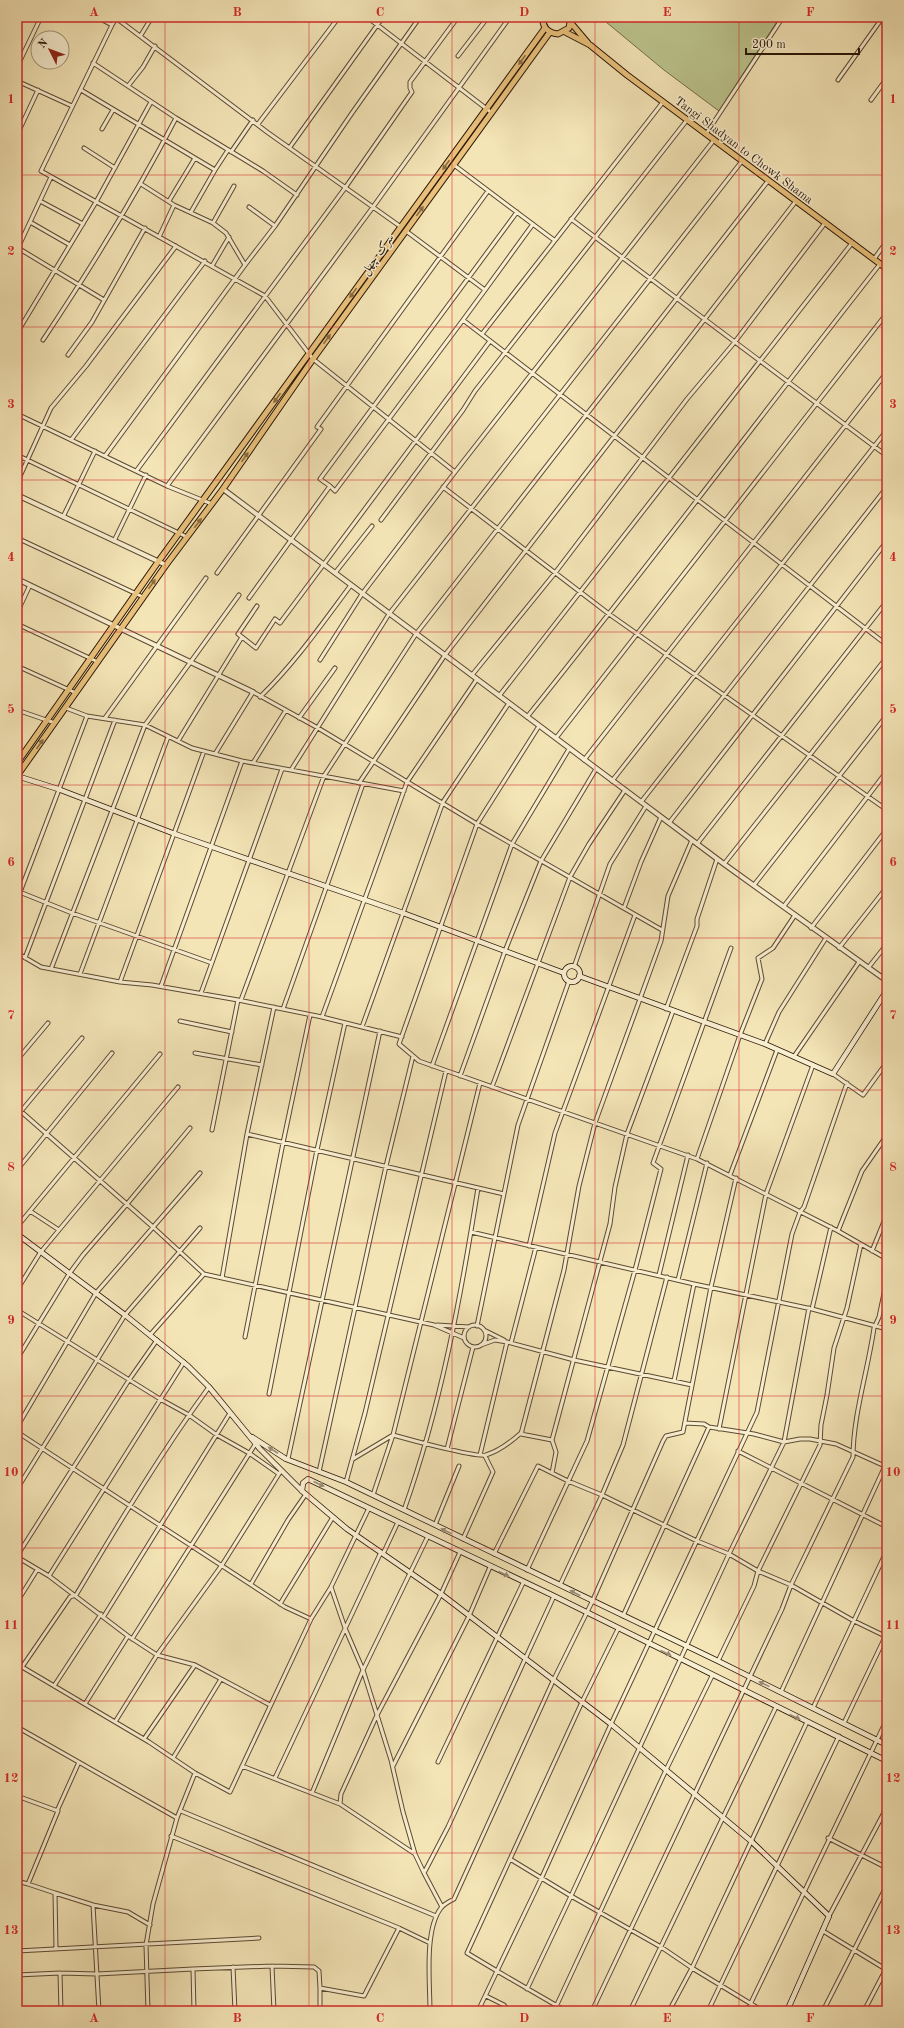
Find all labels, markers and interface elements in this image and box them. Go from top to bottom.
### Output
text: A [89,6,99,19]
text: B [232,6,242,19]
text: C [376,6,384,19]
text: D [519,6,529,19]
text: E [663,6,672,19]
text: F [806,6,815,19]
north arrow [30,30,70,70]
scale bar [746,30,859,56]
text: N [37,37,51,51]
text: 200 m [752,39,786,51]
one-way arrow [518,54,526,65]
text: 1 [7,93,15,106]
text: 1 [889,93,897,106]
street label: Tangi Shadyan to Chowk Shama [672,95,815,207]
one-way arrow [442,159,450,170]
one-way arrow [416,206,424,217]
street label: سرک چهل [359,232,398,278]
text: 2 [7,245,15,258]
text: 2 [889,245,897,258]
one-way arrow [349,287,357,298]
one-way arrow [323,334,331,344]
one-way arrow [273,393,281,403]
text: 3 [7,398,15,411]
text: 3 [889,398,897,411]
one-way arrow [241,452,249,462]
one-way arrow [193,517,202,528]
text: 4 [7,551,15,564]
text: 4 [889,551,897,564]
one-way arrow [148,579,157,590]
text: 5 [7,703,15,716]
text: 5 [889,703,897,716]
one-way arrow [36,739,44,750]
text: 6 [7,856,15,869]
text: 6 [889,856,897,869]
text: 7 [7,1009,15,1022]
text: 7 [889,1009,897,1022]
text: 8 [7,1161,15,1174]
text: 8 [889,1161,897,1174]
text: 9 [7,1314,15,1327]
text: 9 [889,1314,897,1327]
one-way arrow [267,1446,278,1454]
text: 10 [3,1466,19,1479]
text: 10 [885,1466,901,1479]
one-way arrow [313,1481,324,1487]
one-way arrow [440,1528,451,1534]
one-way arrow [498,1570,510,1577]
one-way arrow [570,1590,581,1596]
text: 11 [3,1619,19,1632]
text: 11 [885,1619,901,1632]
one-way arrow [660,1650,671,1656]
one-way arrow [759,1681,770,1687]
one-way arrow [789,1713,800,1720]
text: 12 [3,1772,19,1785]
text: 12 [885,1772,901,1785]
text: 13 [3,1924,19,1937]
text: 13 [885,1924,901,1937]
text: A [89,2012,99,2025]
text: B [232,2012,242,2025]
text: C [376,2012,384,2025]
text: D [519,2012,529,2025]
text: E [663,2012,672,2025]
text: F [806,2012,815,2025]

